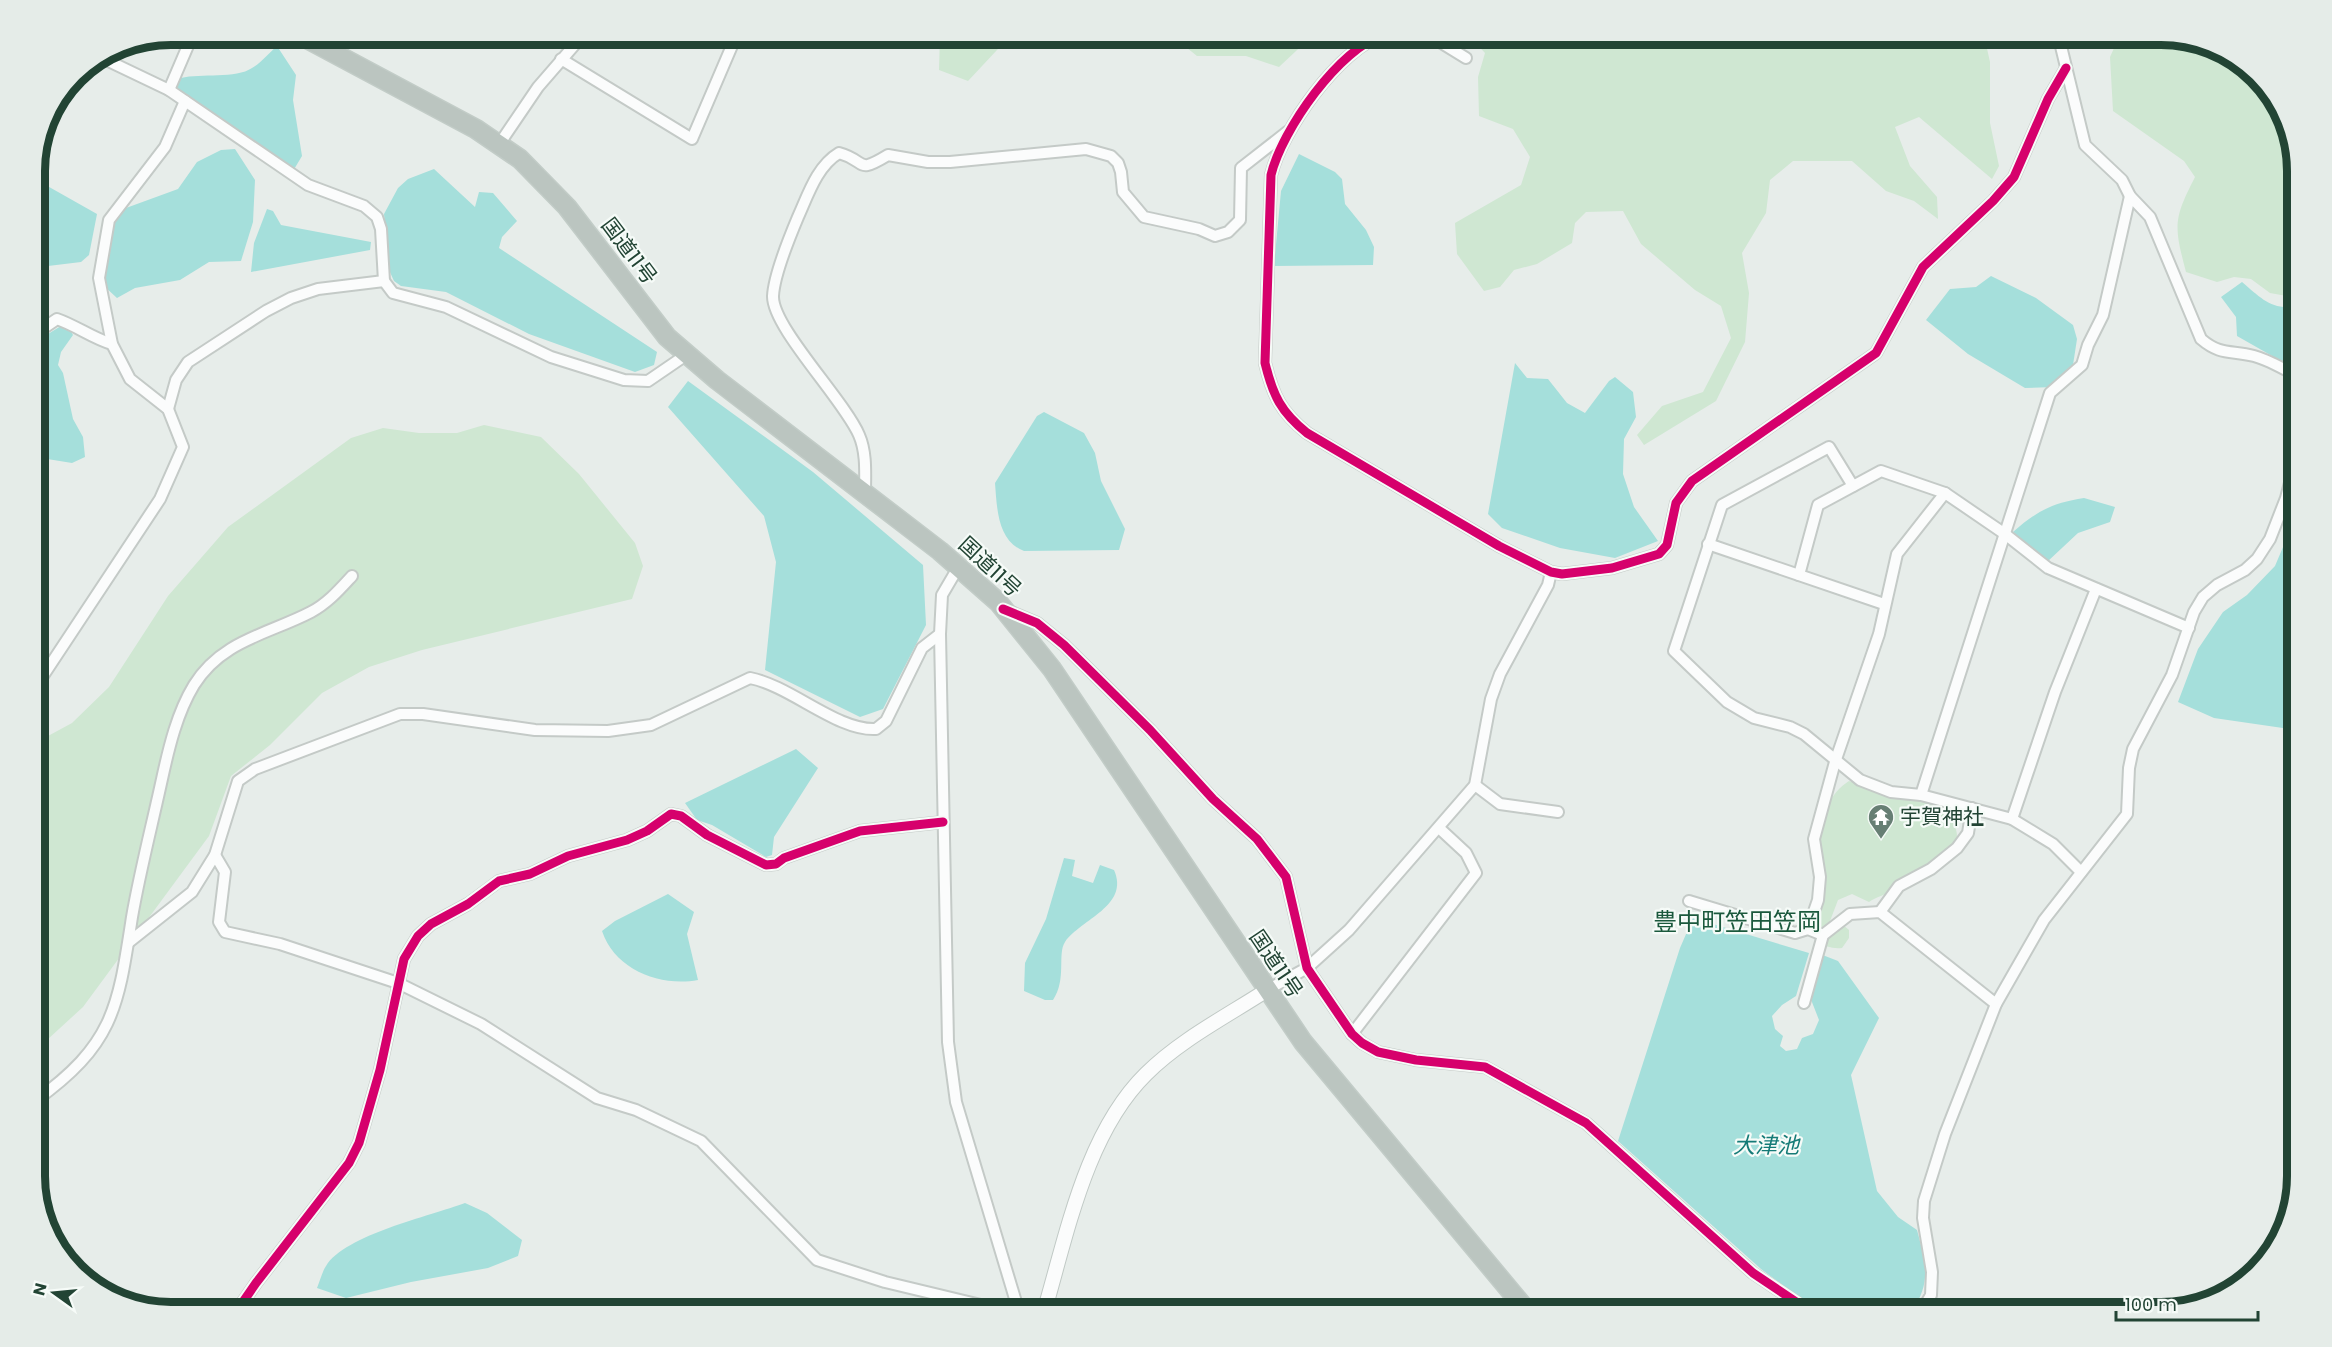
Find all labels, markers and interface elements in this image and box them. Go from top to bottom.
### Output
street label: 国道11号 [595,211,664,290]
street label: 国道11号 [952,530,1028,603]
temple icon: 宇賀神社 [1866,802,1896,840]
place label: 宇賀神社 [1900,802,1984,831]
district label: 豊中町笠田笠岡 [1653,905,1821,938]
street label: 国道11号 [1243,924,1310,1004]
water label: 大津池 [1733,1130,1801,1161]
north arrow [24,1263,84,1323]
text: N [27,1280,53,1298]
scale bar [2116,1284,2258,1322]
text: 100 m [2125,1292,2177,1317]

